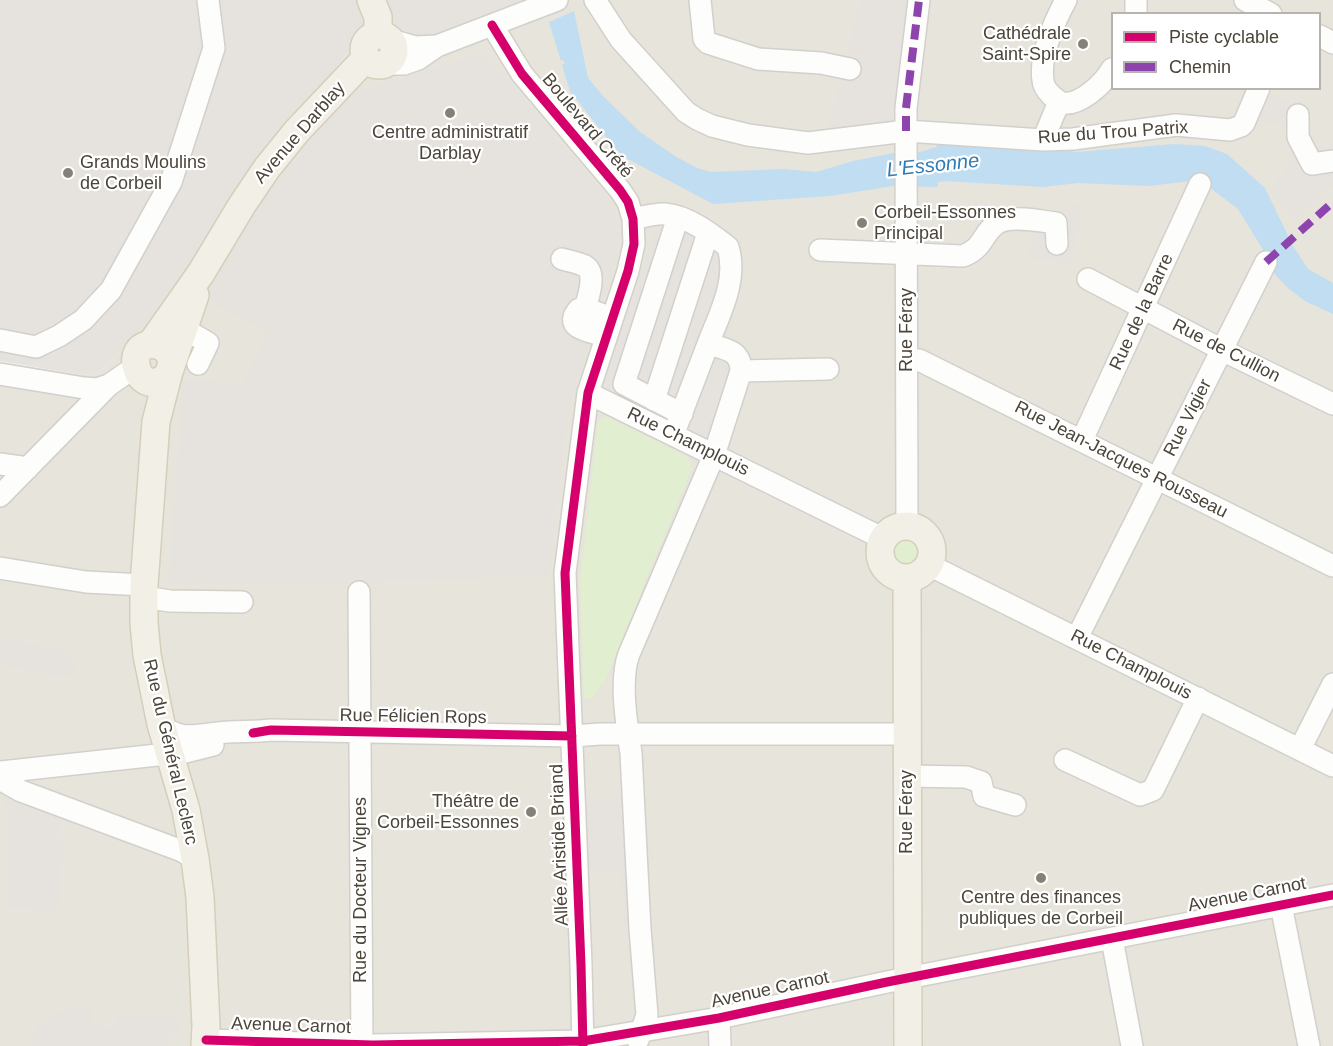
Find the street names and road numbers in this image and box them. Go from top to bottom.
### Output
street label: Boulevard Crété [537,69,637,183]
street label: Avenue Darblay [250,78,350,188]
street label: Rue du Trou Patrix [1037,117,1189,149]
street label: Rue de la Barre [1106,250,1178,374]
street label: Rue Féray [896,288,918,372]
street label: Rue de Cullion [1168,315,1284,387]
street label: Rue Vigier [1159,376,1217,460]
street label: Rue Jean-Jacques Rousseau [1011,397,1231,523]
street label: Rue Champlouis [623,403,753,481]
street label: Rue Champlouis [1067,625,1195,705]
street label: Rue du Général Leclerc [138,657,202,847]
street label: Rue Félicien Rops [339,705,487,729]
street label: Allée Aristide Briand [546,764,574,926]
street label: Rue Féray [896,770,918,854]
street label: Rue du Docteur Vignes [350,797,372,983]
street label: Avenue Carnot [1186,873,1308,917]
street label: Avenue Carnot [709,967,831,1013]
street label: Avenue Carnot [231,1013,351,1039]

